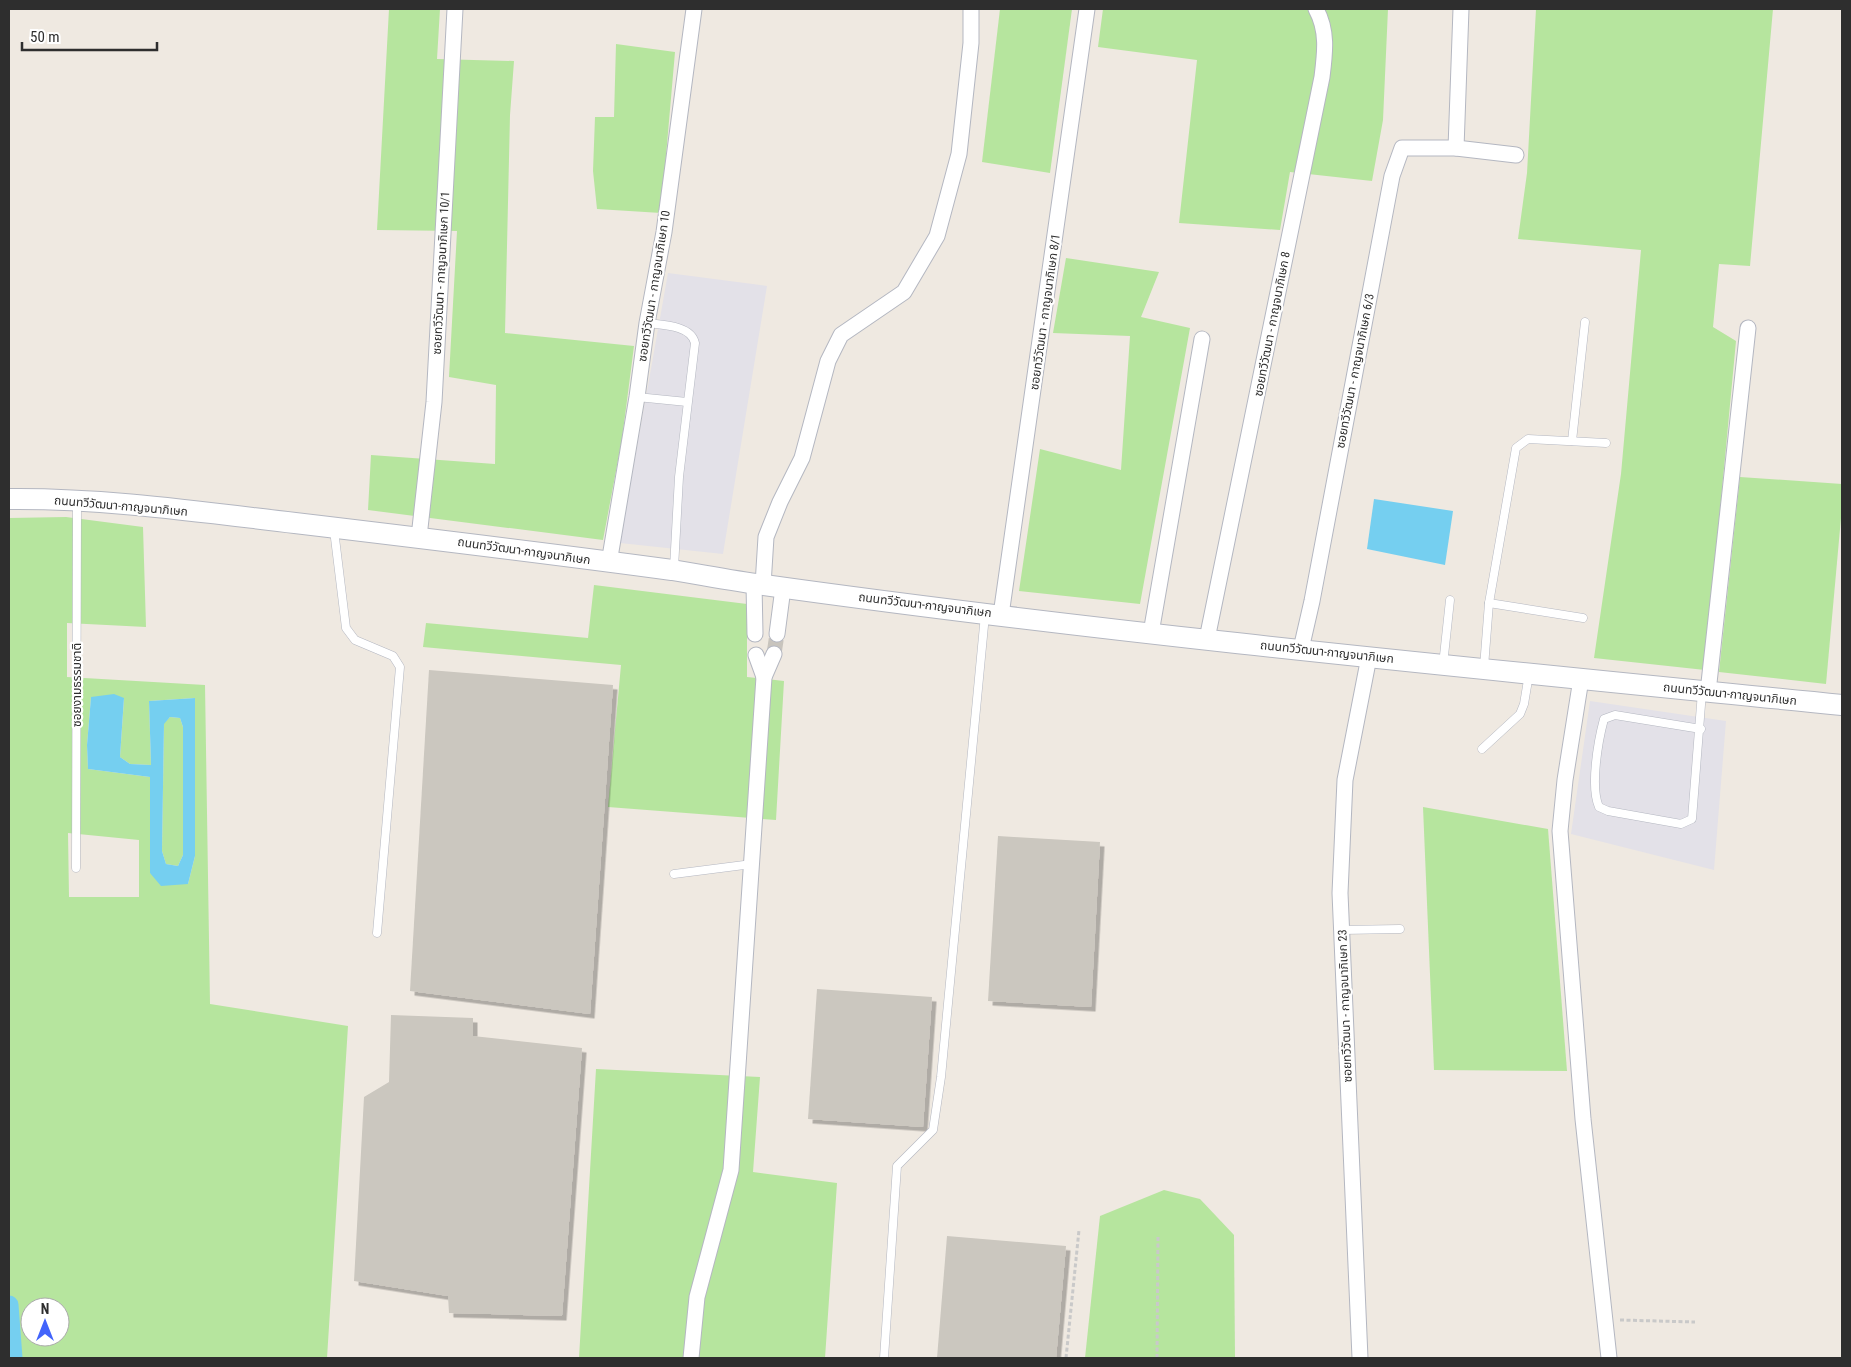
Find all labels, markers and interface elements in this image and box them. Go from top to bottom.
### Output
scale bar [22,20,158,52]
text: 50 m [30,28,60,46]
street label: ซอยทวีวัฒนา - กาญจนาภิเษก 10/1 [430,191,452,355]
street label: ซอยทวีวัฒนา - กาญจนาภิเษก 10 [635,209,673,363]
street label: ซอยทวีวัฒนา - กาญจนาภิเษก 8/1 [1027,233,1063,391]
street label: ซอยทวีวัฒนา - กาญจนาภิเษก 8 [1251,250,1293,398]
street label: ซอยทวีวัฒนา - กาญจนาภิเษก 6/3 [1333,292,1377,450]
street label: ถนนทวีวัฒนา-กาญจนาภิเษก [54,493,188,519]
street label: ถนนทวีวัฒนา-กาญจนาภิเษก [457,535,591,567]
street label: ถนนทวีวัฒนา-กาญจนาภิเษก [858,590,992,620]
street label: ถนนทวีวัฒนา-กาญจนาภิเษก [1260,638,1394,666]
street label: ซอยงามธรรมชาติ [70,643,84,727]
street label: ถนนทวีวัฒนา-กาญจนาภิเษก [1663,680,1797,708]
street label: ซอยทวีวัฒนา - กาญจนาภิเษก 23 [1335,929,1355,1083]
north arrow [20,1297,70,1347]
text: N [41,1301,49,1317]

